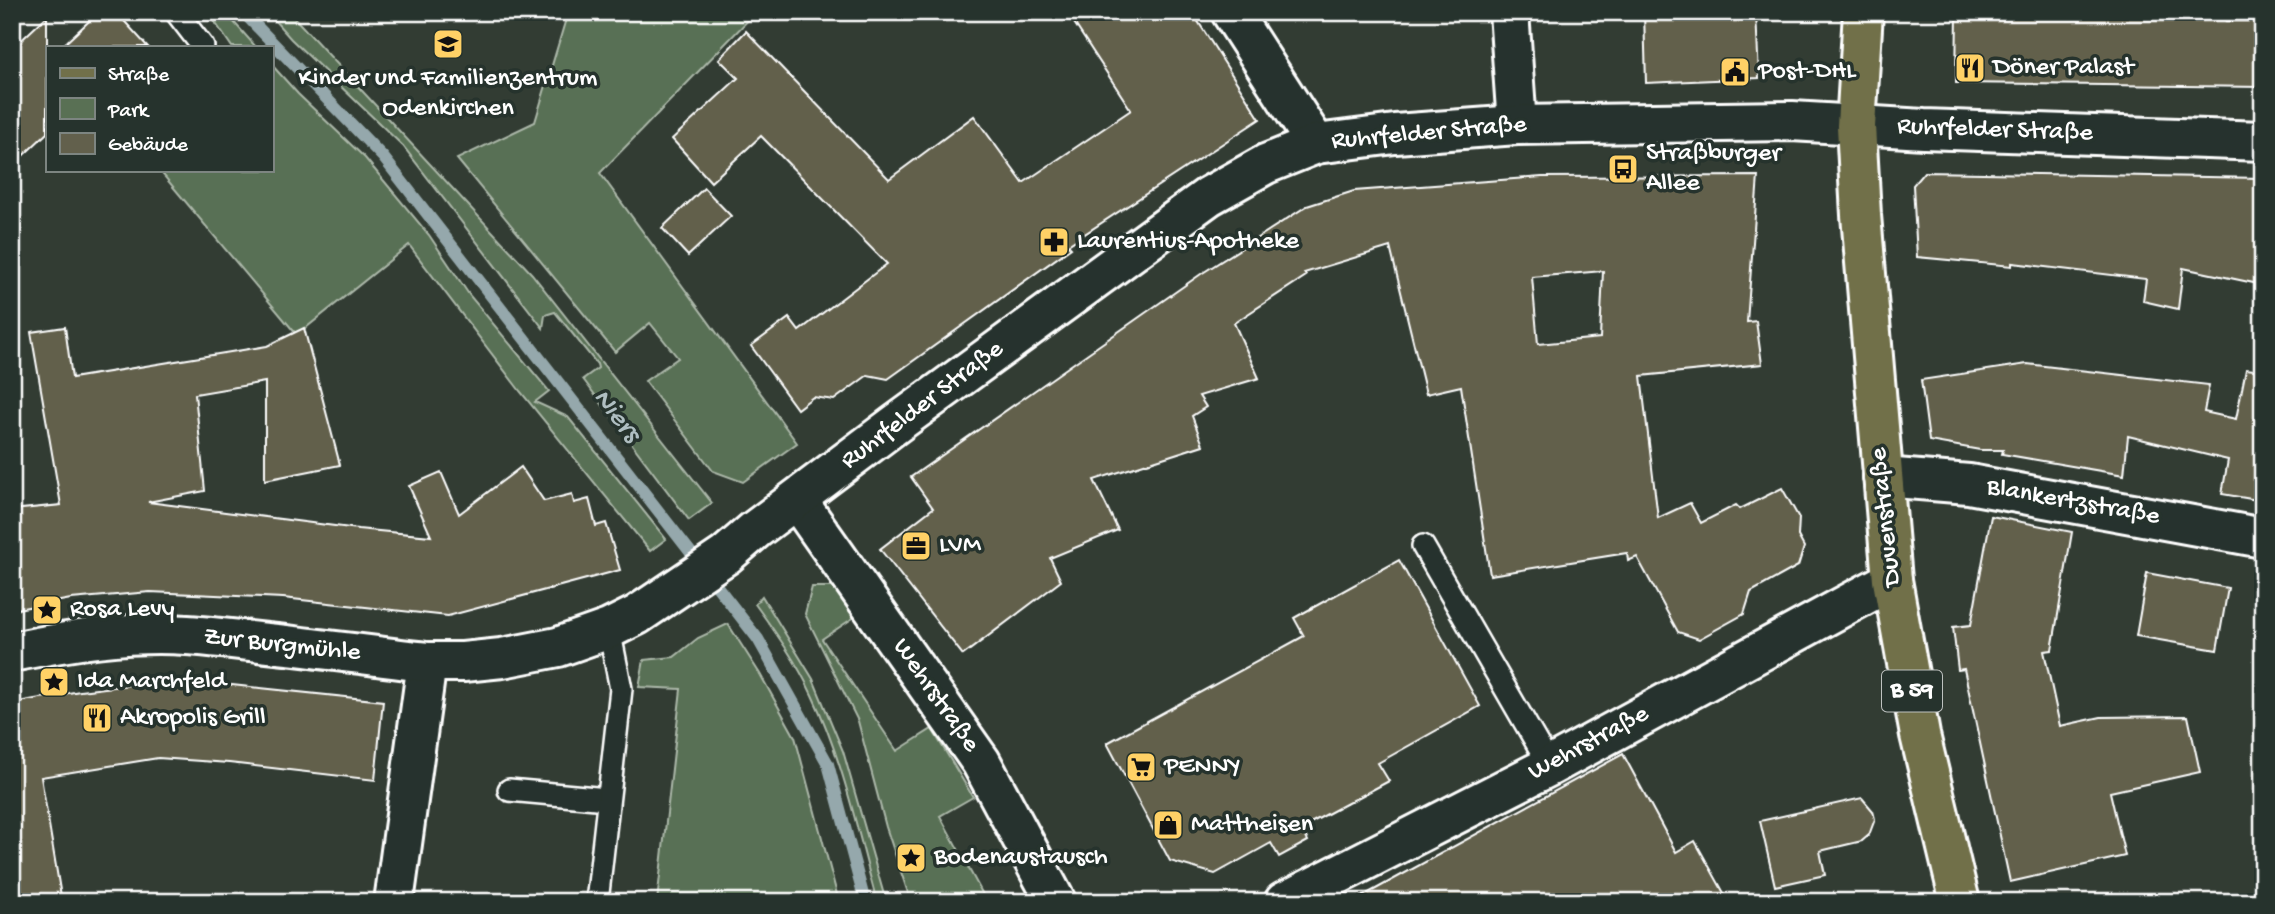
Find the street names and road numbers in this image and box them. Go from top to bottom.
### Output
street label: Ruhrfelder Straße [1330,110,1528,158]
street label: Ruhrfelder Straße [1897,112,2094,150]
street label: Ruhrfelder Straße [836,334,1011,477]
street label: Duvenstraße [1864,445,1910,590]
street label: Blankertzstraße [1983,472,2162,534]
street label: Zur Burgmühle [202,622,363,670]
street label: Wehrstraße [885,633,986,759]
road number: B 59 [1882,670,1942,712]
street label: Wehrstraße [1524,699,1655,789]

